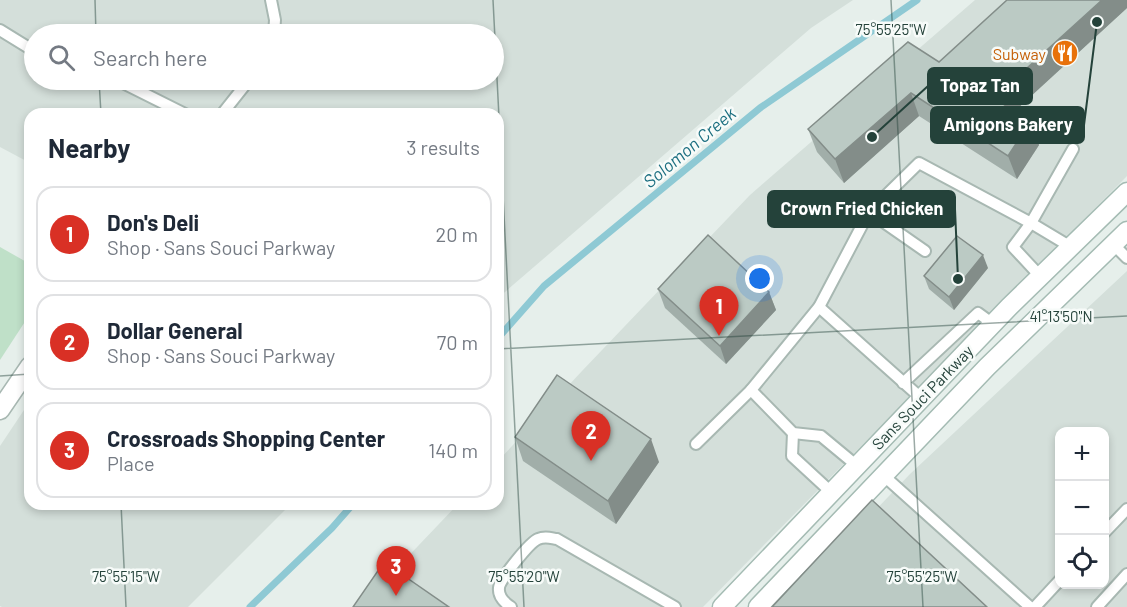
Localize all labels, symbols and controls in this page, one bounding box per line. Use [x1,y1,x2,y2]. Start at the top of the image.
text: 75°55'25"W [856,20,926,38]
search box [24,24,504,90]
restaurant icon: Subway [1050,38,1080,68]
icon: search [45,41,78,74]
text: Search here [93,44,207,70]
place label: Subway [993,44,1047,63]
callout: Topaz Tan [928,68,1032,104]
text: Topaz Tan [940,74,1020,96]
water label: Solomon Creek [638,102,740,192]
callout: Amigons Bakery [931,107,1084,143]
text: Amigons Bakery [943,113,1073,135]
text: Nearby [48,132,130,163]
text: 3 results [406,135,480,159]
callout: Crown Fried Chicken [768,191,955,227]
text: Crown Fried Chicken [781,197,943,219]
text: Don's Deli [107,209,199,235]
text: 1 [66,222,73,246]
text: 20 m [435,222,478,246]
text: Shop · Sans Souci Parkway [107,235,335,259]
your location [745,264,774,293]
pin: 1 [700,286,738,336]
text: 41°13'50"N [1029,307,1093,325]
text: Dollar General [107,317,243,343]
text: 2 [64,330,75,354]
text: 70 m [437,330,478,354]
street label: Sans Souci Parkway [867,340,977,453]
text: Shop · Sans Souci Parkway [107,343,335,367]
pin: 2 [572,412,610,461]
text: Crossroads Shopping Center [107,425,385,451]
map controls [1055,427,1109,589]
button: + [1055,427,1109,481]
text: 3 [64,438,75,462]
text: 140 m [428,438,478,462]
text: Place [107,451,155,475]
button: − [1055,481,1109,535]
button: locate [1055,535,1109,589]
pin: 3 [376,546,416,596]
text: 75°55'15"W [92,567,160,585]
text: 75°55'20"W [488,567,560,585]
text: 75°55'25"W [887,567,957,585]

